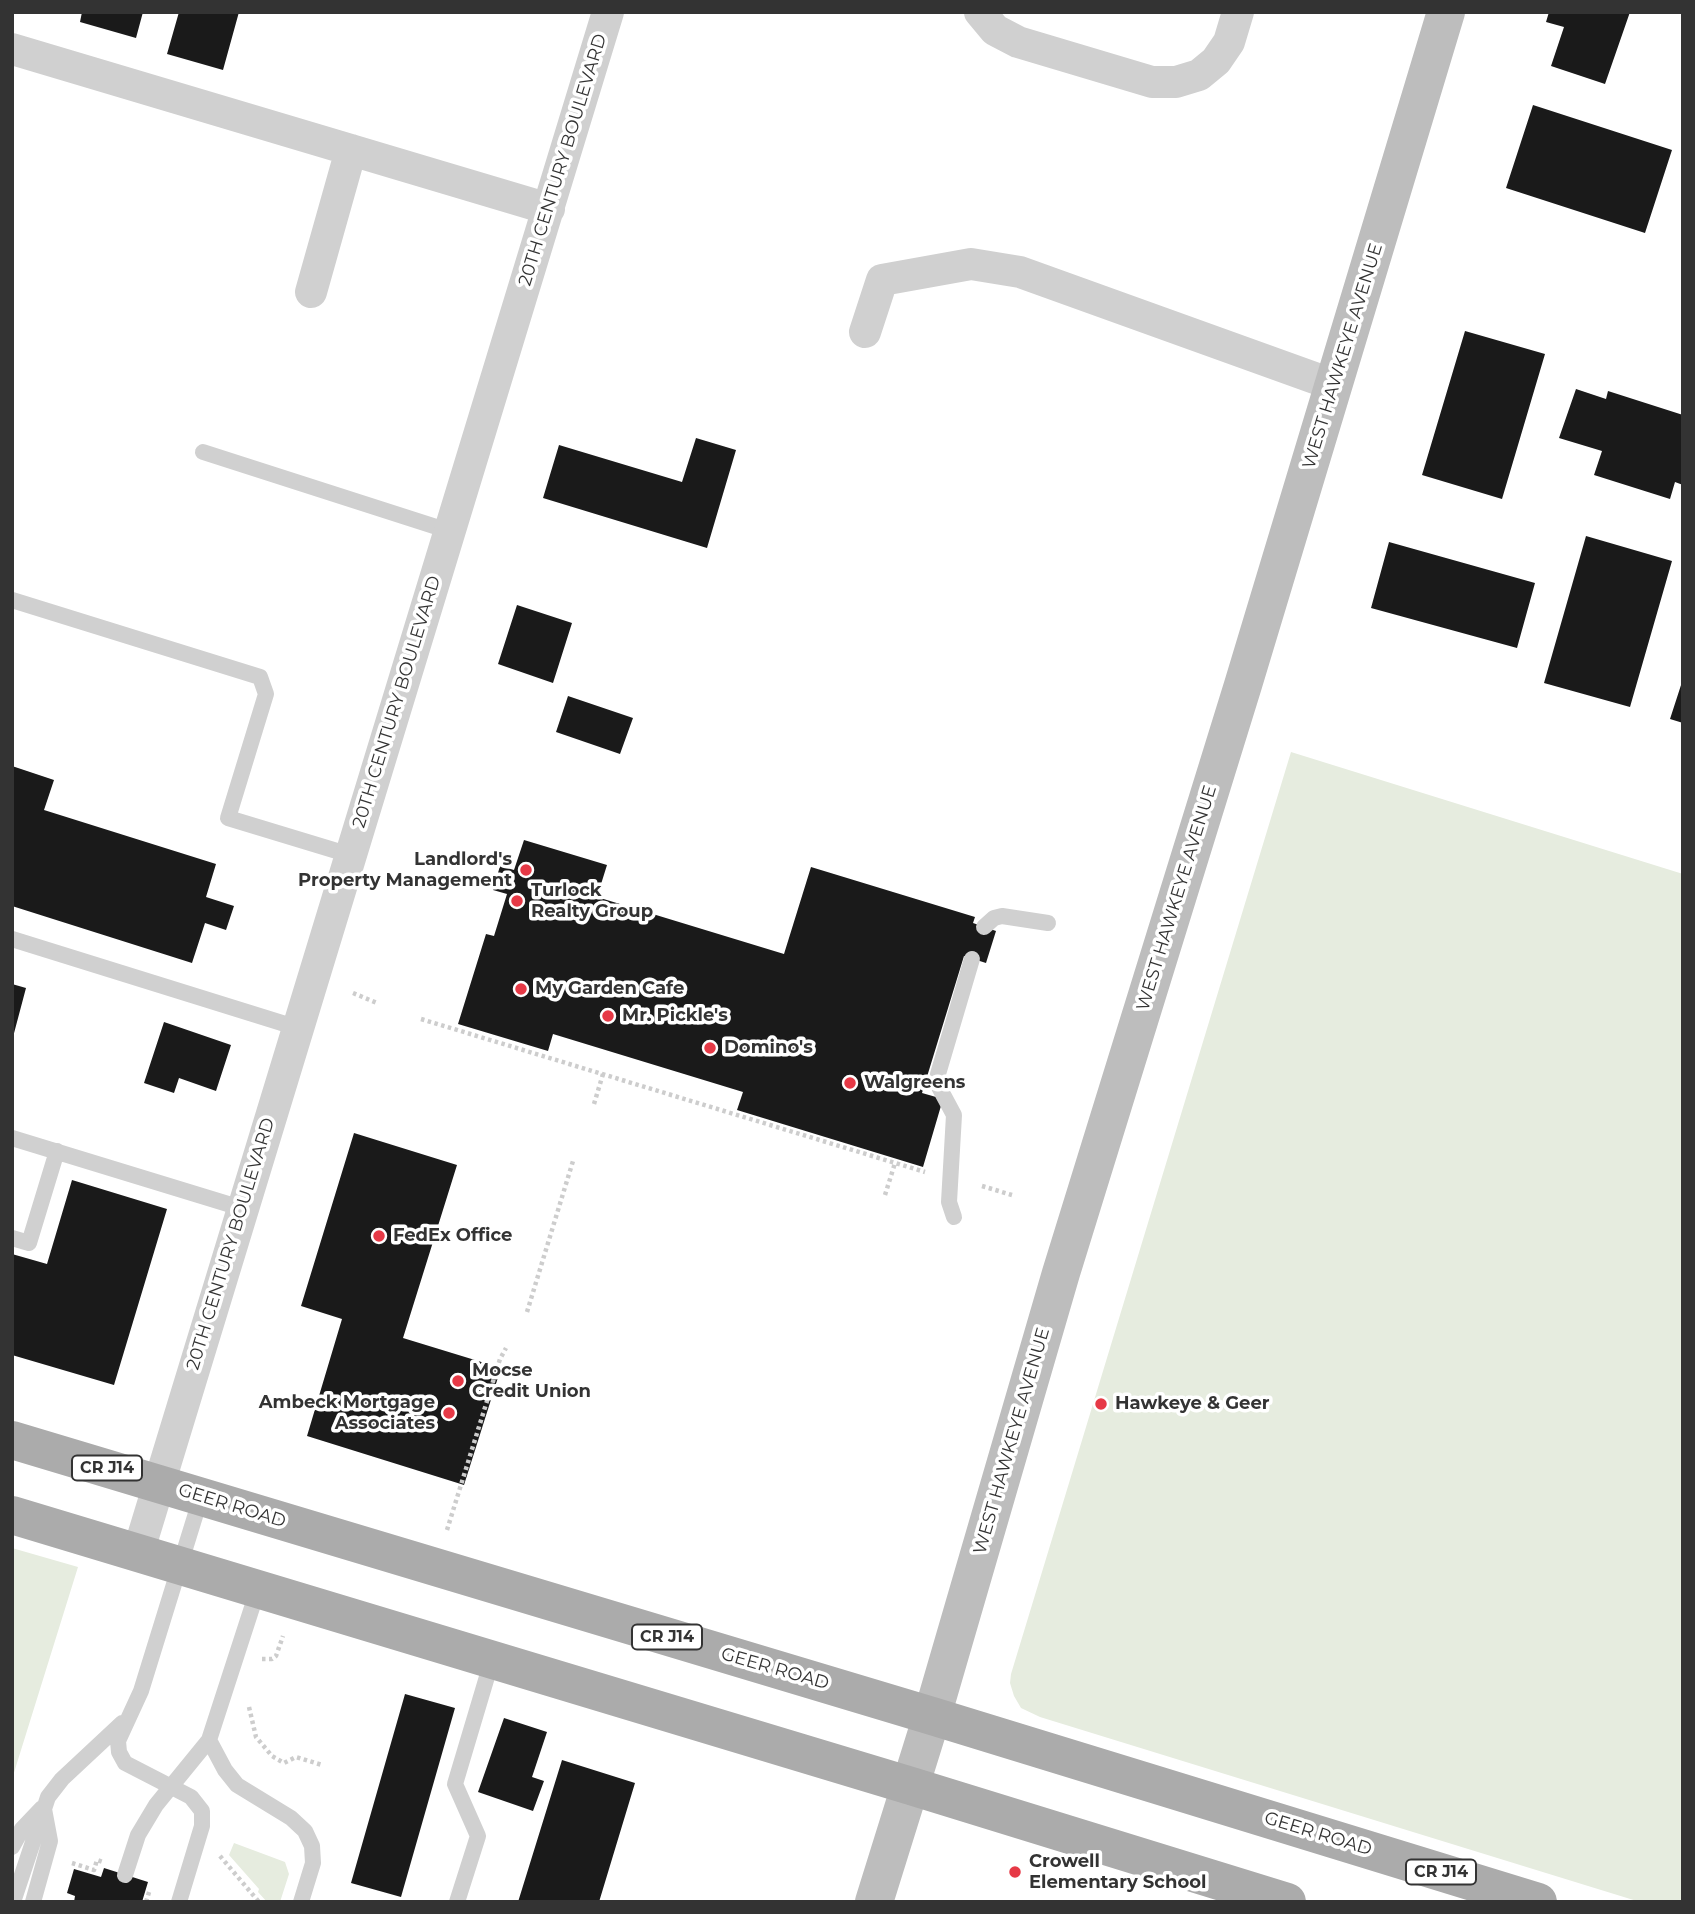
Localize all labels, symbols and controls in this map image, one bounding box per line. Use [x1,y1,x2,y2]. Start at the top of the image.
street label: 20TH CENTURY BOULEVARD [514,31,612,289]
street label: WEST HAWKEYE AVENUE [1298,241,1388,471]
street label: 20TH CENTURY BOULEVARD [348,573,446,831]
street label: WEST HAWKEYE AVENUE [1132,783,1222,1013]
place label: Landlord's Property Management [298,849,512,892]
marker: Landlord's Property Management [518,862,534,878]
place label: Turlock Realty Group [531,880,653,922]
marker: Turlock Realty Group [509,893,525,909]
place label: My Garden Cafe [535,978,684,1000]
marker: My Garden Cafe [513,981,529,997]
place label: Mr. Pickle's [622,1005,728,1027]
marker: Mr. Pickle's [600,1008,616,1024]
place label: Domino's [724,1037,813,1059]
marker: Domino's [702,1040,718,1056]
place label: Walgreens [864,1072,965,1094]
marker: Walgreens [842,1075,858,1091]
street label: 20TH CENTURY BOULEVARD [182,1115,280,1373]
place label: FedEx Office [393,1225,512,1247]
marker: FedEx Office [371,1228,387,1244]
street label: WEST HAWKEYE AVENUE [969,1325,1055,1557]
place label: Mocse Credit Union [472,1360,591,1402]
marker: Mocse Credit Union [450,1373,466,1389]
place label: Ambeck Mortgage Associates [259,1392,435,1434]
place label: Hawkeye & Geer [1115,1393,1270,1415]
marker: Hawkeye & Geer [1093,1396,1109,1412]
marker: Ambeck Mortgage Associates [441,1405,457,1421]
road number: CR J14 [72,1456,142,1480]
street label: GEER ROAD [176,1479,288,1533]
road number: CR J14 [632,1624,702,1650]
street label: GEER ROAD [718,1643,832,1695]
street label: GEER ROAD [1262,1807,1374,1861]
place label: Crowell Elementary School [1029,1851,1206,1894]
road number: CR J14 [1406,1860,1476,1884]
marker: Crowell Elementary School [1007,1864,1023,1880]

